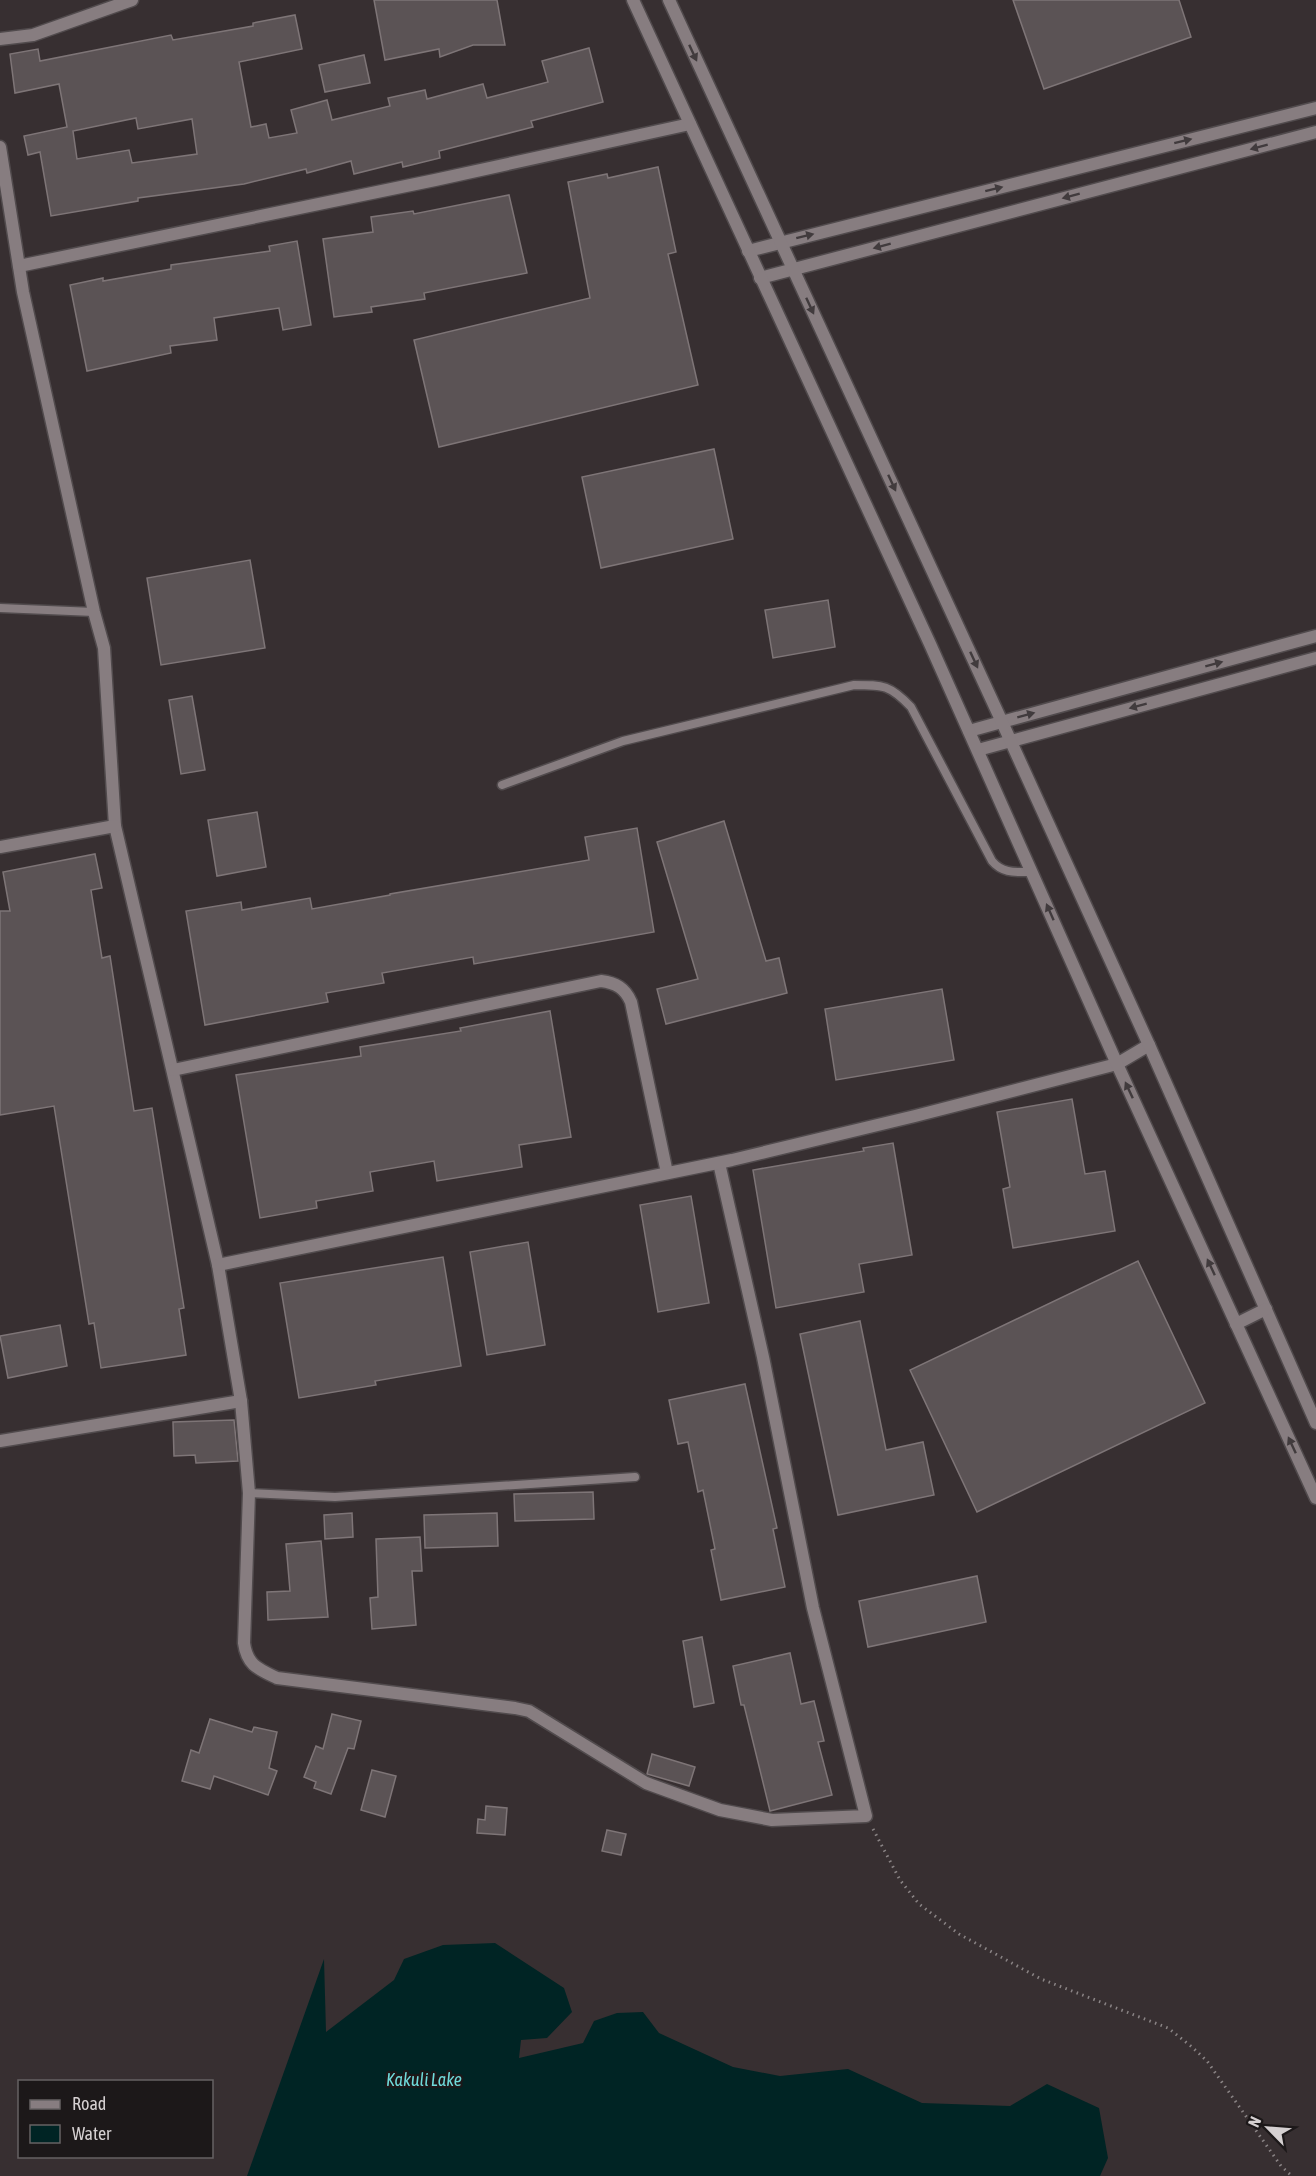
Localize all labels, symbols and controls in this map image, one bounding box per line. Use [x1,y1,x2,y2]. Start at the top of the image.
one-way arrow [689,44,698,61]
one-way arrow [1174,136,1193,146]
one-way arrow [1250,142,1269,152]
one-way arrow [985,183,1003,193]
one-way arrow [1062,192,1080,202]
one-way arrow [796,231,814,241]
one-way arrow [873,242,891,251]
one-way arrow [805,298,814,315]
one-way arrow [887,475,896,492]
one-way arrow [969,652,978,669]
one-way arrow [1205,658,1223,668]
one-way arrow [1129,702,1147,712]
one-way arrow [1017,710,1035,719]
one-way arrow [1045,902,1055,920]
one-way arrow [1125,1081,1134,1098]
one-way arrow [1206,1259,1215,1276]
one-way arrow [1287,1436,1296,1453]
water label: Kakuli Lake [386,2069,462,2090]
legend [18,2080,213,2158]
text: Road [72,2093,106,2114]
north arrow [1238,2098,1298,2158]
text: N [1244,2114,1265,2130]
text: Water [72,2123,112,2144]

